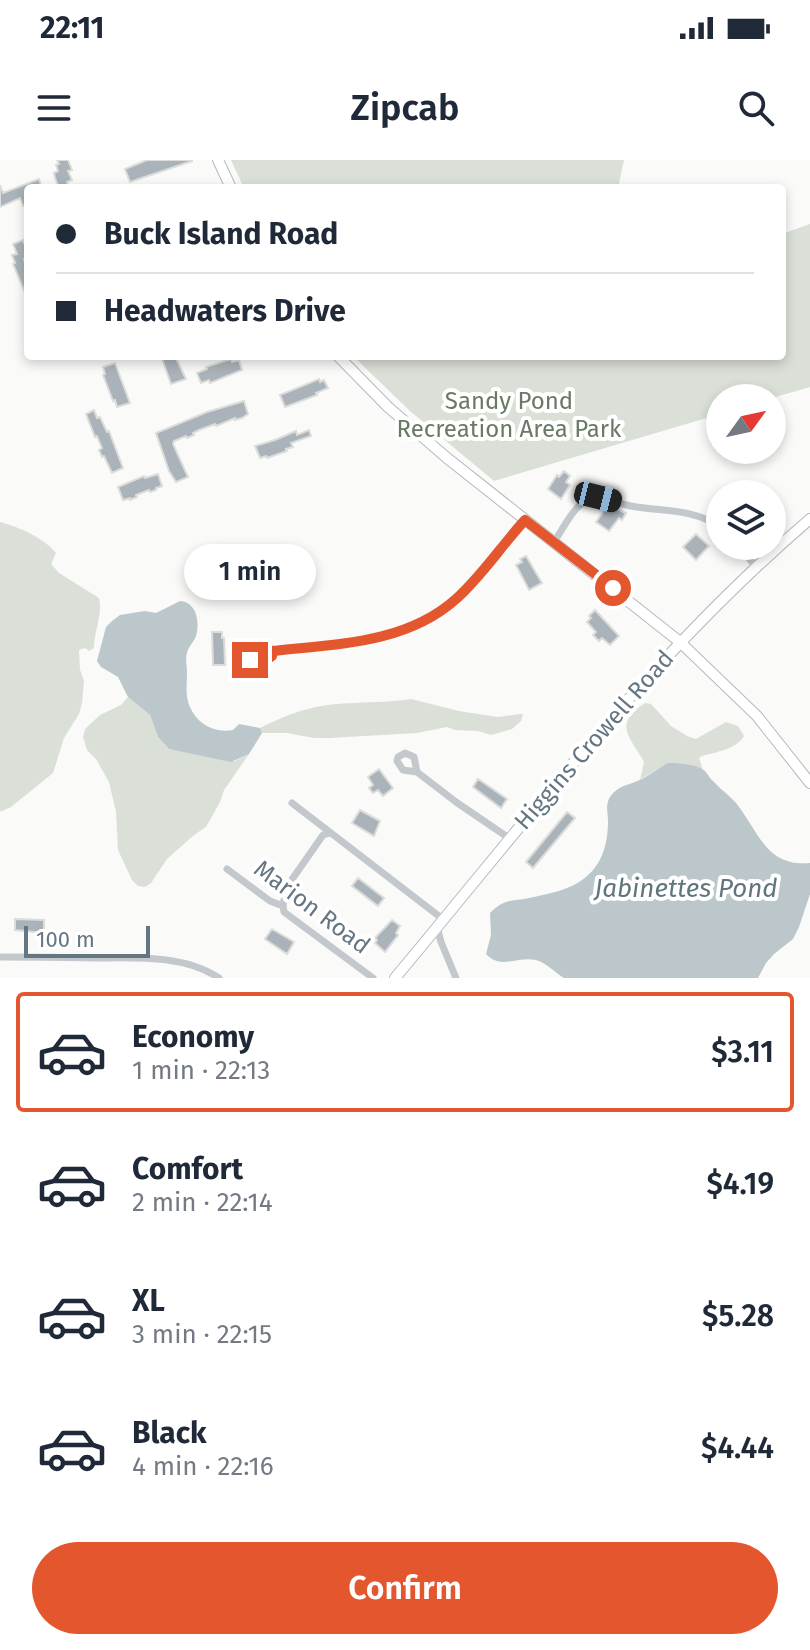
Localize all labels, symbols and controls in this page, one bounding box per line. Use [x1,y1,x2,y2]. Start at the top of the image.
text: 22:11 [40,10,105,46]
icon: menu [32,86,76,130]
text: Zipcab [350,86,460,130]
icon: search [734,86,778,130]
text: Buck Island Road [104,216,338,252]
text: Headwaters Drive [104,293,346,329]
north arrow [706,384,786,464]
map controls [706,384,786,560]
park label: Sandy Pond Recreation Area Park [397,387,622,443]
car [572,480,624,514]
button: layers [706,480,786,560]
callout: 1 min [184,544,316,600]
text: 1 min [219,556,281,587]
route start [595,570,631,606]
route end [232,642,268,678]
street label: Higgins Crowell Road [509,645,679,835]
street label: Marion Road [249,854,375,960]
water label: Jabinettes Pond [592,873,778,904]
scale bar [24,922,150,958]
text: 100 m [36,926,95,953]
icon: car [36,1016,108,1088]
text: Economy [132,1019,254,1055]
text: $3.11 [711,1034,774,1070]
text: 1 min · 22:13 [132,1055,270,1086]
icon: car [36,1148,108,1220]
text: Comfort [132,1151,243,1187]
text: $4.19 [707,1166,774,1202]
text: 2 min · 22:14 [132,1187,273,1218]
icon: car [36,1280,108,1352]
text: XL [132,1283,165,1319]
text: $5.28 [702,1298,774,1334]
text: 3 min · 22:15 [132,1319,272,1350]
icon: car [36,1412,108,1484]
text: Black [132,1415,207,1451]
text: $4.44 [701,1430,774,1466]
text: 4 min · 22:16 [132,1451,274,1482]
button: Confirm [32,1542,778,1634]

